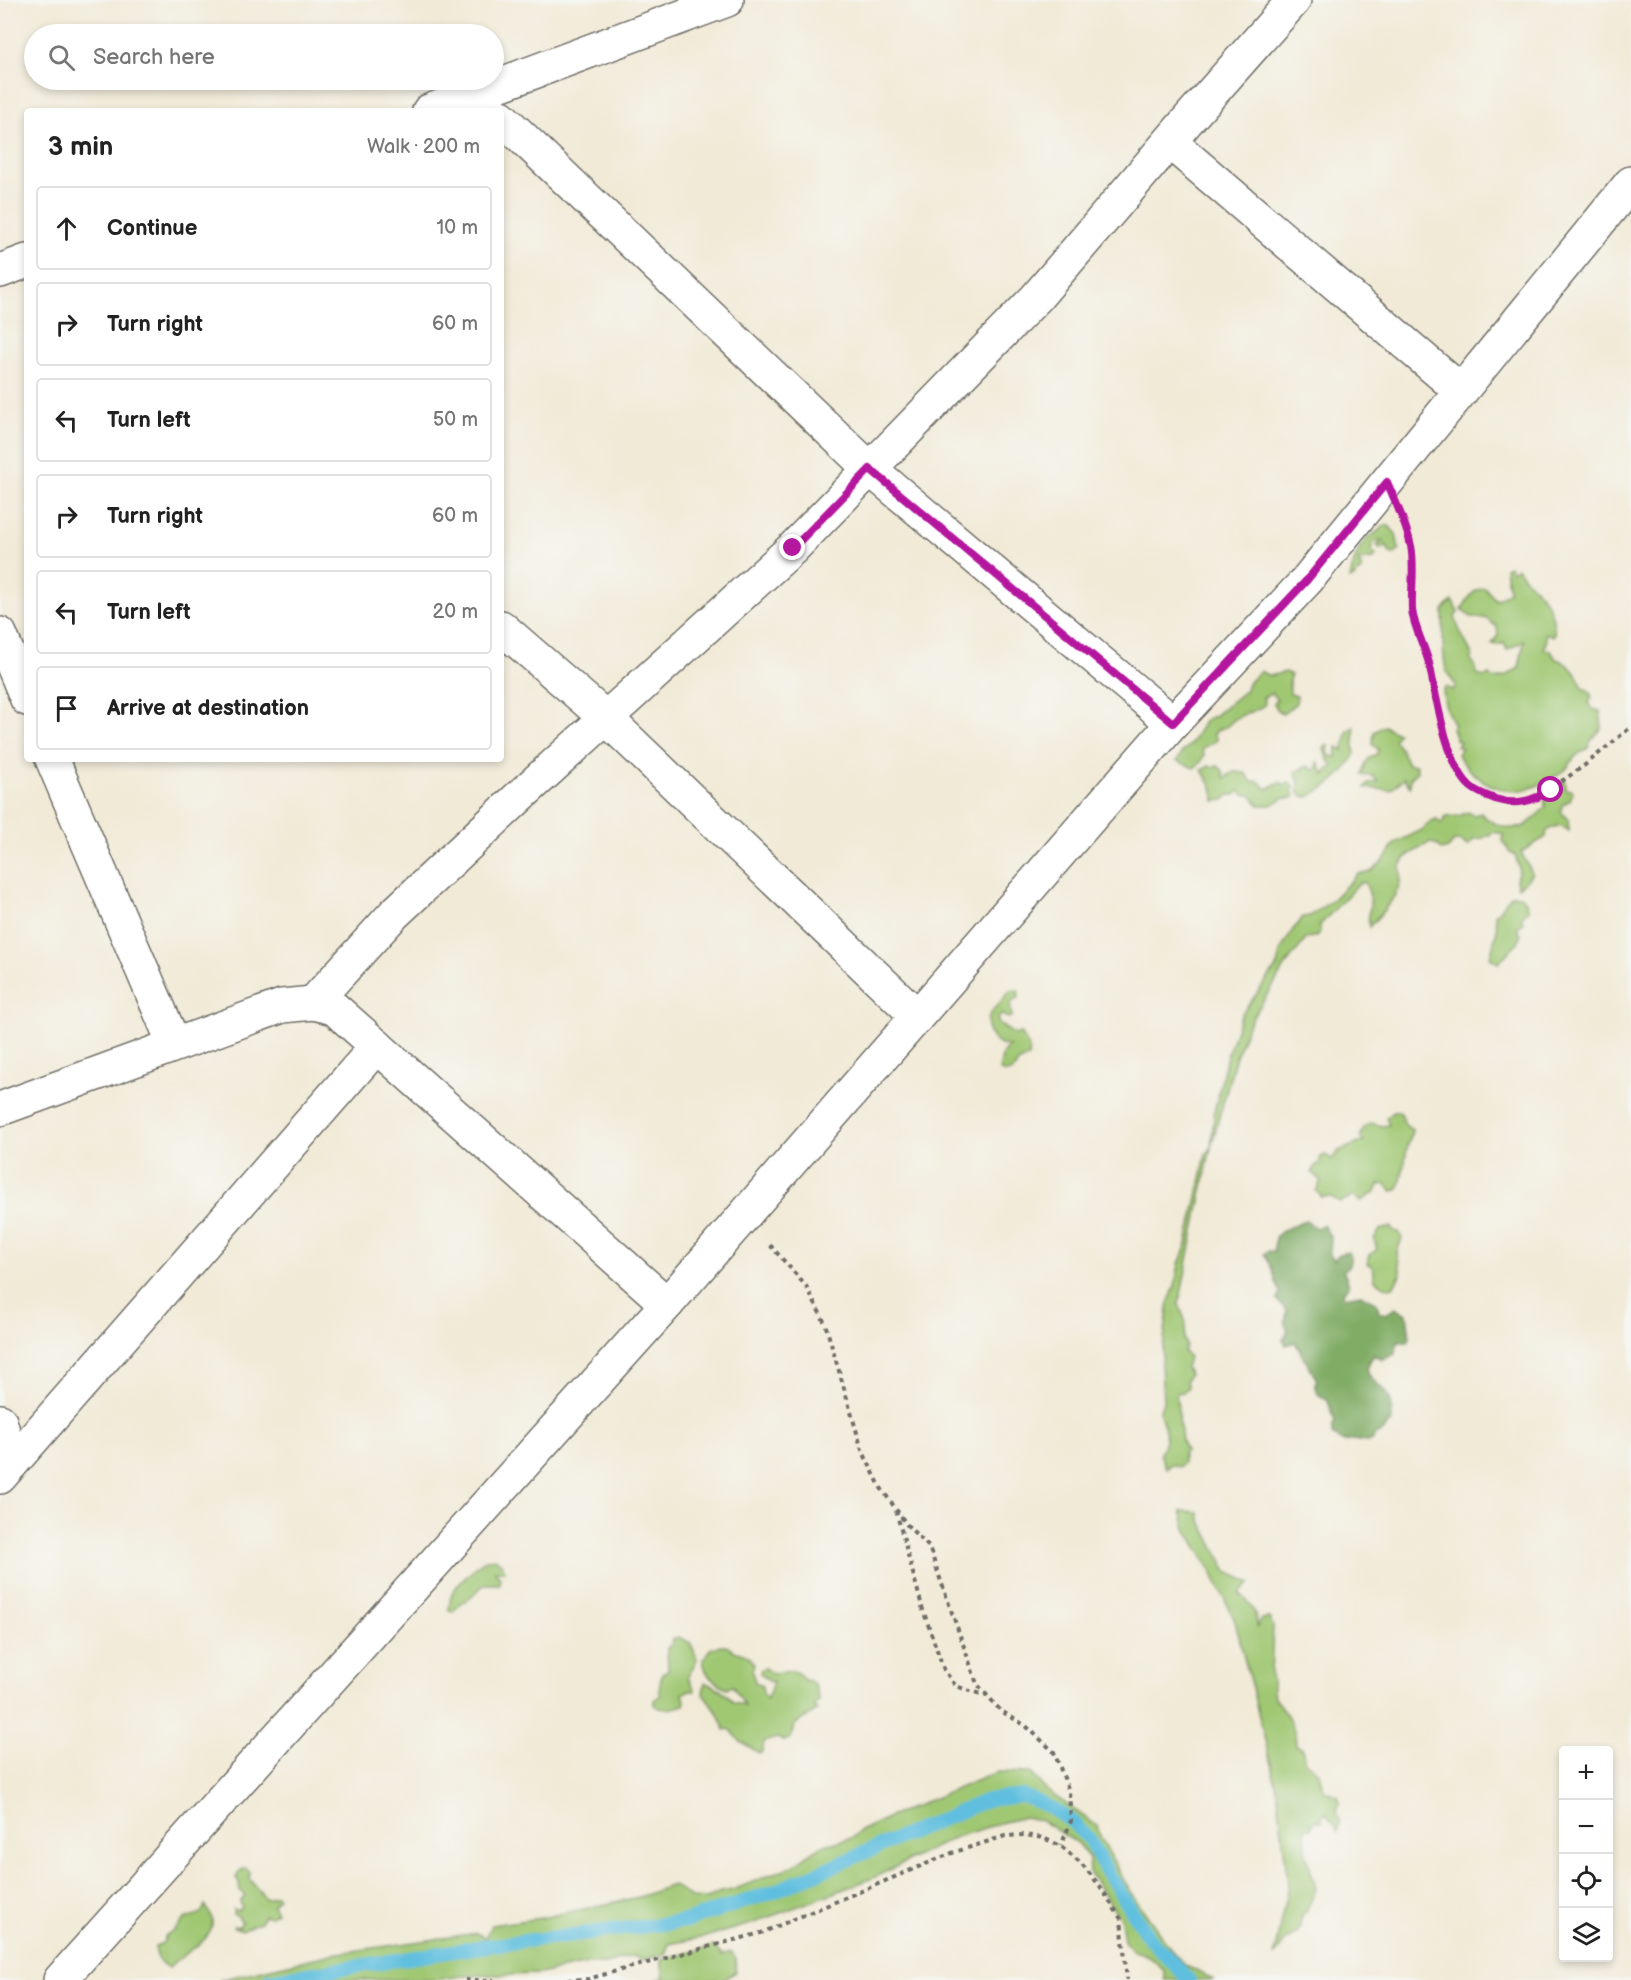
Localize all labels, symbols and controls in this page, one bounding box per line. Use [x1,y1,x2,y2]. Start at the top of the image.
search box [24,24,504,90]
icon: search [45,41,78,74]
text: Search here [93,44,215,71]
text: 3 min [48,132,113,163]
text: Walk · 200 m [367,135,480,159]
icon: ahead [50,212,83,245]
text: Continue [107,215,197,242]
text: 10 m [437,216,478,240]
icon: right [50,308,83,341]
text: Turn right [107,311,203,338]
text: 60 m [432,312,478,336]
icon: left [50,404,83,437]
text: Turn left [107,407,191,434]
text: 50 m [433,408,478,432]
icon: right [50,500,83,533]
text: Turn right [107,503,203,530]
text: 60 m [432,504,478,528]
route end [779,534,805,560]
icon: left [50,596,83,629]
text: Turn left [107,599,191,626]
text: 20 m [433,600,478,624]
icon: arrive [50,692,83,725]
text: Arrive at destination [107,695,309,722]
route start [1537,776,1563,802]
map controls [1559,1746,1613,1962]
button: + [1559,1746,1613,1800]
button: − [1559,1800,1613,1854]
button: locate [1559,1854,1613,1908]
button: layers [1559,1908,1613,1962]

